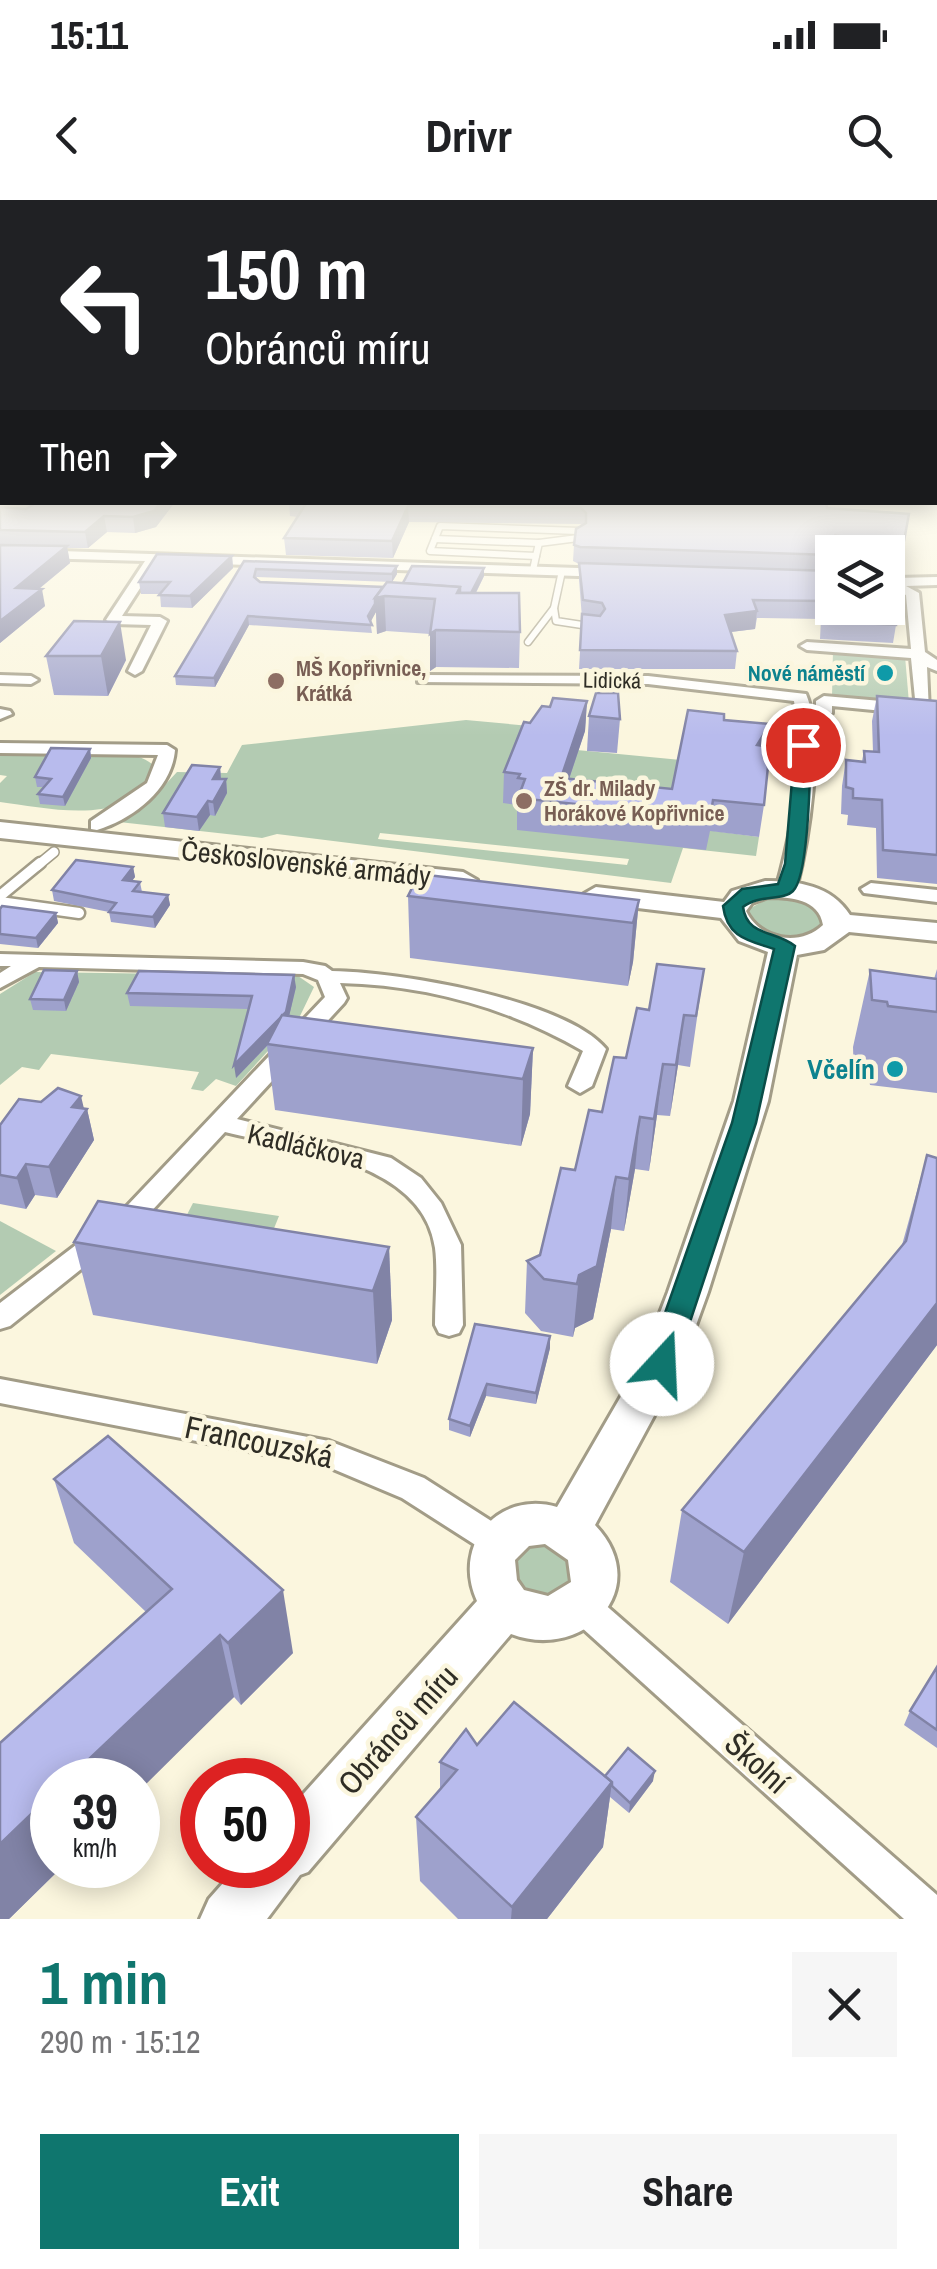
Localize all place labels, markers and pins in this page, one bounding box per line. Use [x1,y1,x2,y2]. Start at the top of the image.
place label: MŠ Kopřivnice, Krátká [296,653,426,708]
place label: Nové náměstí [748,658,866,688]
marker: Nové náměstí [874,662,896,684]
marker: MŠ Kopřivnice, Krátká [265,670,287,692]
pin [761,703,846,788]
place label: ZŠ dr. Milady Horákové Kopřivnice [544,773,724,828]
marker: ZŠ dr. Milady Horákové Kopřivnice [513,790,535,812]
place label: Včelín [807,1050,875,1088]
marker: Včelín [884,1058,906,1080]

